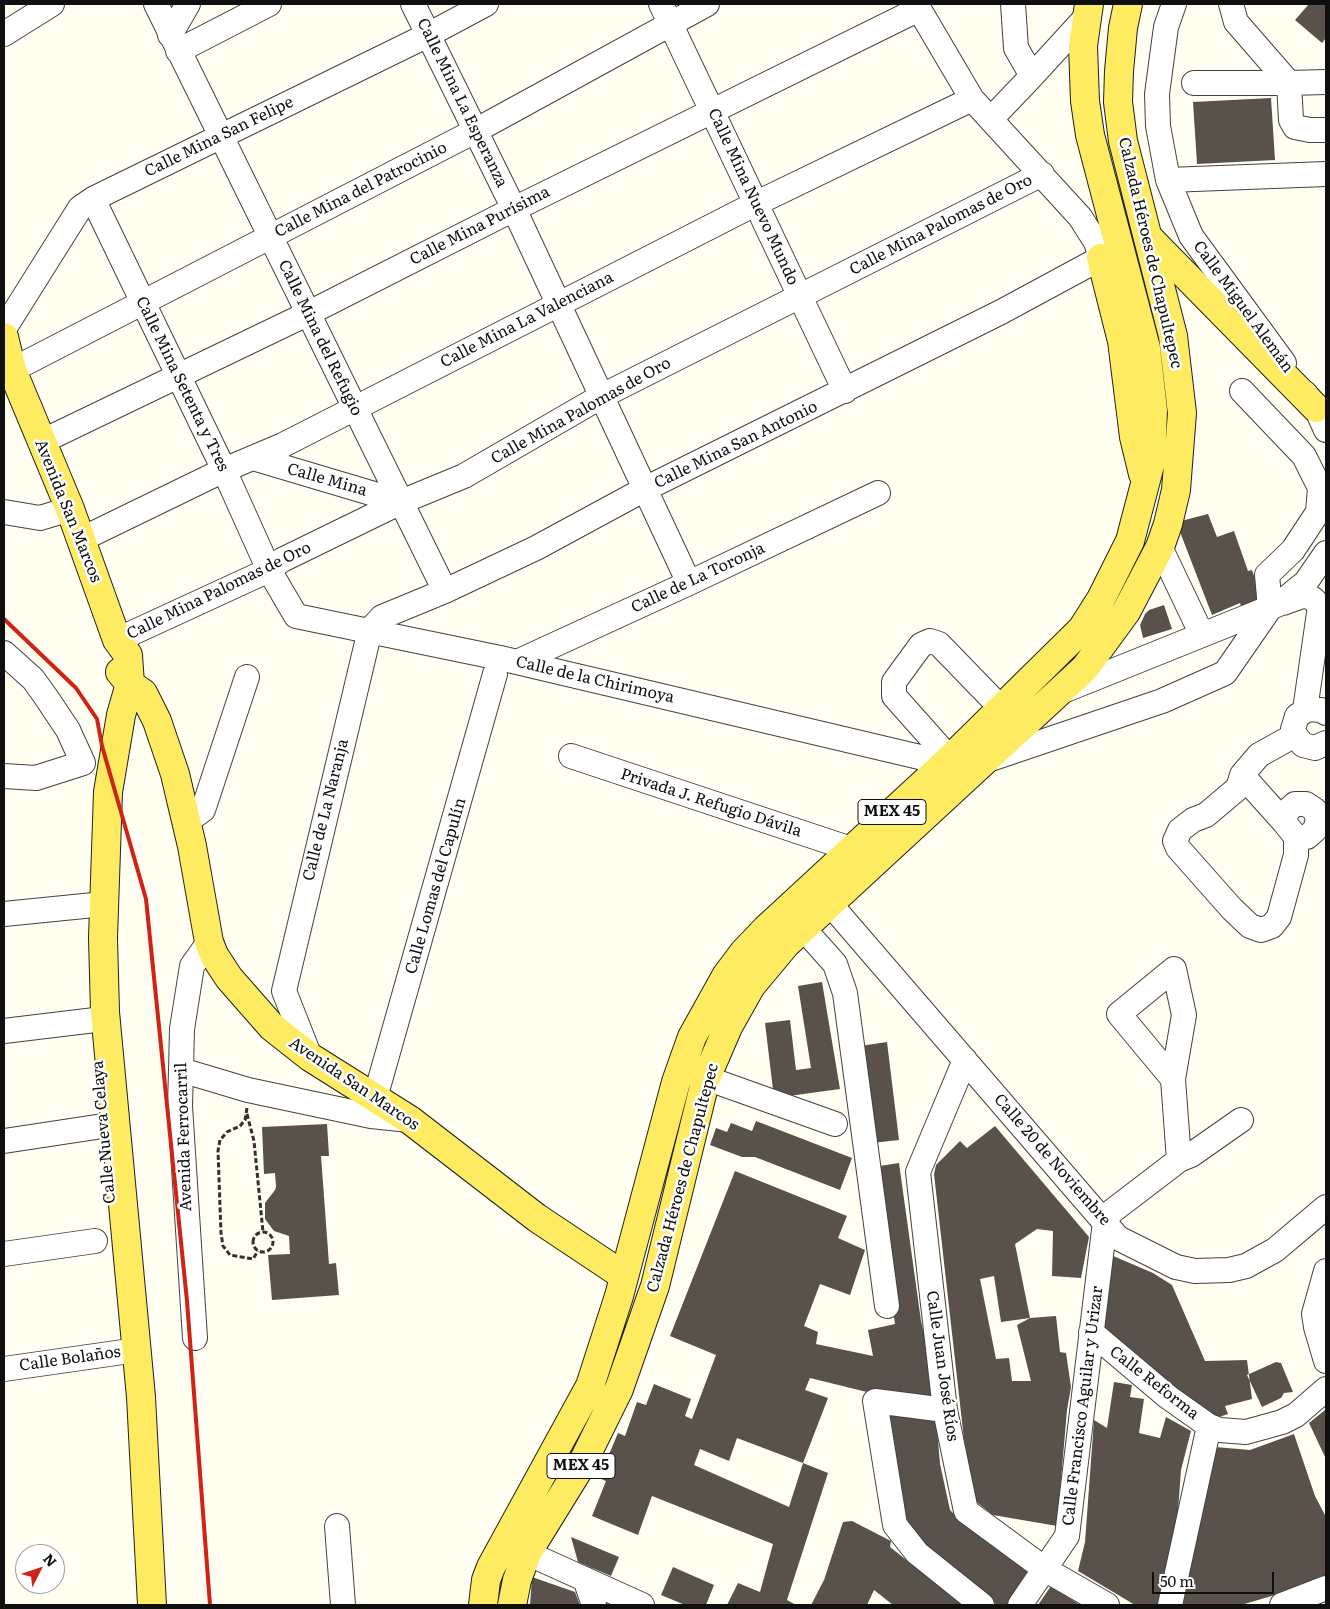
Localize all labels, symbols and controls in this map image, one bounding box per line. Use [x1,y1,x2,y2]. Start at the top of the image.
street label: Calle Mina La Esperanza [413,15,511,191]
street label: Calle Mina San Felipe [141,93,297,181]
street label: Calle Mina Nuevo Mundo [704,106,802,288]
street label: Calzada Héroes de Chapultepec [1114,136,1186,370]
street label: Calle Mina del Patrocinio [272,138,450,242]
street label: Calle Mina Palomas de Oro [846,170,1036,280]
street label: Calle Mina Purísima [407,182,553,270]
street label: Calle Miguel Alemán [1189,237,1297,377]
street label: Calle Mina del Refugio [274,257,366,419]
street label: Calle Mina La Valenciana [437,268,617,372]
street label: Calle Mina Setenta y Tres [131,293,233,475]
street label: Calle Mina Palomas de Oro [488,354,674,468]
street label: Calle Mina San Antonio [651,397,821,493]
street label: Avenida San Marcos [31,437,105,585]
street label: Calle Mina [285,459,369,501]
street label: Calle Mina Palomas de Oro [124,538,314,644]
street label: Calle de La Toronja [628,539,768,617]
street label: Calle de la Chirimoya [514,652,676,708]
street label: Calle de La Naranja [299,737,353,883]
street label: Privada J. Refugio Dávila [618,765,804,841]
street label: Calle Lomas del Capulín [402,796,470,976]
road number: MEX 45 [858,800,926,824]
street label: Avenida San Marcos [285,1033,423,1135]
street label: Calle Nueva Celaya [88,1060,120,1204]
street label: Calzada Héroes de Chapultepec [643,1061,723,1295]
street label: Avenida Ferrocarril [172,1062,196,1212]
street label: Calle 20 de Noviembre [990,1090,1114,1230]
street label: Calle Francisco Aguilar y Urizar [1059,1285,1107,1527]
street label: Calle Juan José Ríos [922,1289,962,1443]
street label: Calle Bolaños [18,1342,122,1376]
street label: Calle Reforma [1105,1342,1203,1424]
road number: MEX 45 [547,1454,615,1478]
north arrow [15,1544,65,1594]
text: N [39,1549,62,1571]
scale bar [1155,1562,1278,1594]
text: 50 m [1160,1569,1194,1592]

